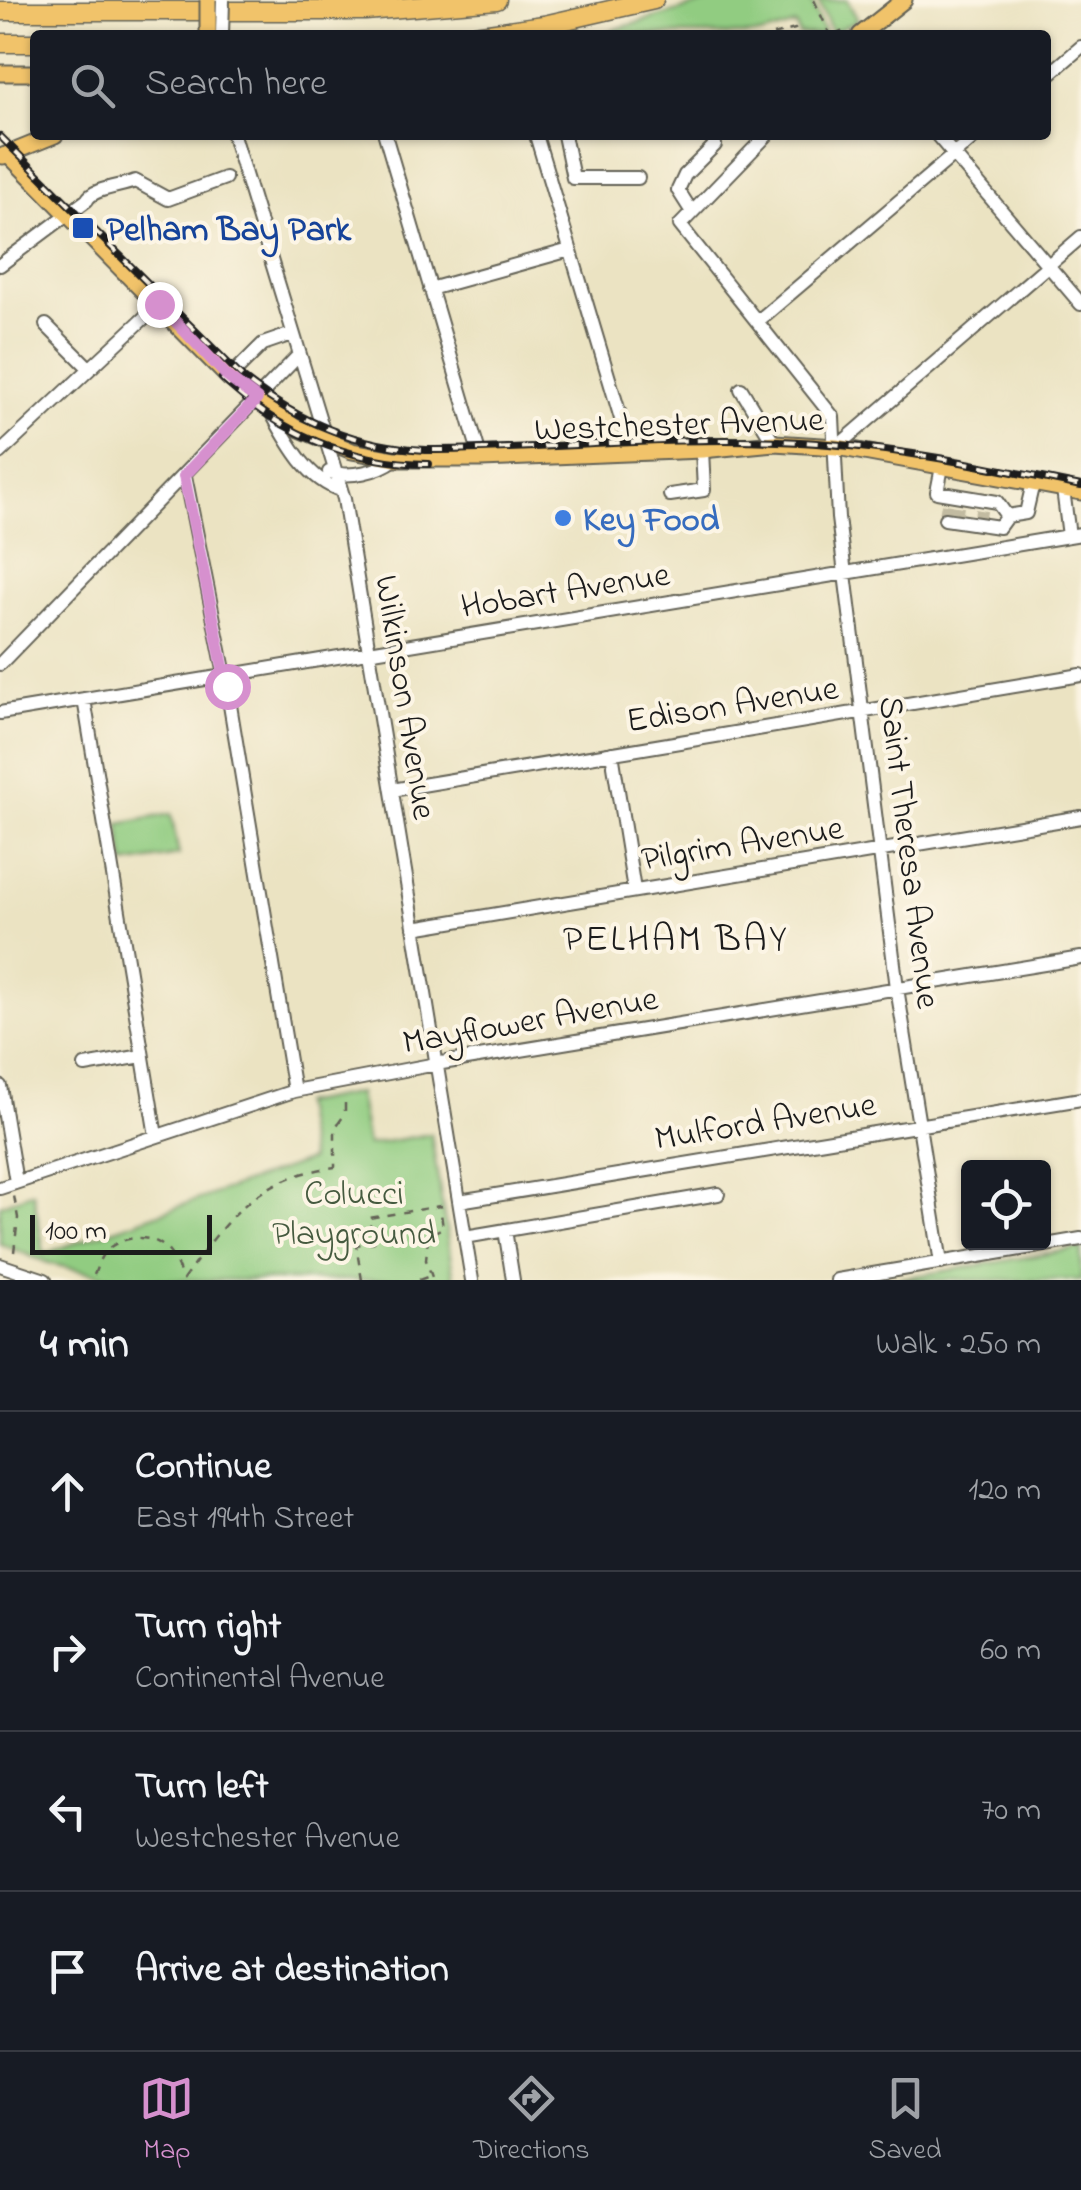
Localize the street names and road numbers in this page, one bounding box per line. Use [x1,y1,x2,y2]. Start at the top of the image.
street label: Westchester Avenue [533,396,825,457]
street label: Hobart Avenue [457,551,674,634]
street label: Wilkinson Avenue [359,572,448,824]
street label: Edison Avenue [623,664,842,748]
street label: Saint Theresa Avenue [863,693,952,1012]
street label: Pilgrim Avenue [638,804,847,887]
street label: Mayflower Avenue [399,975,663,1070]
street label: Mulford Avenue [651,1081,880,1166]

